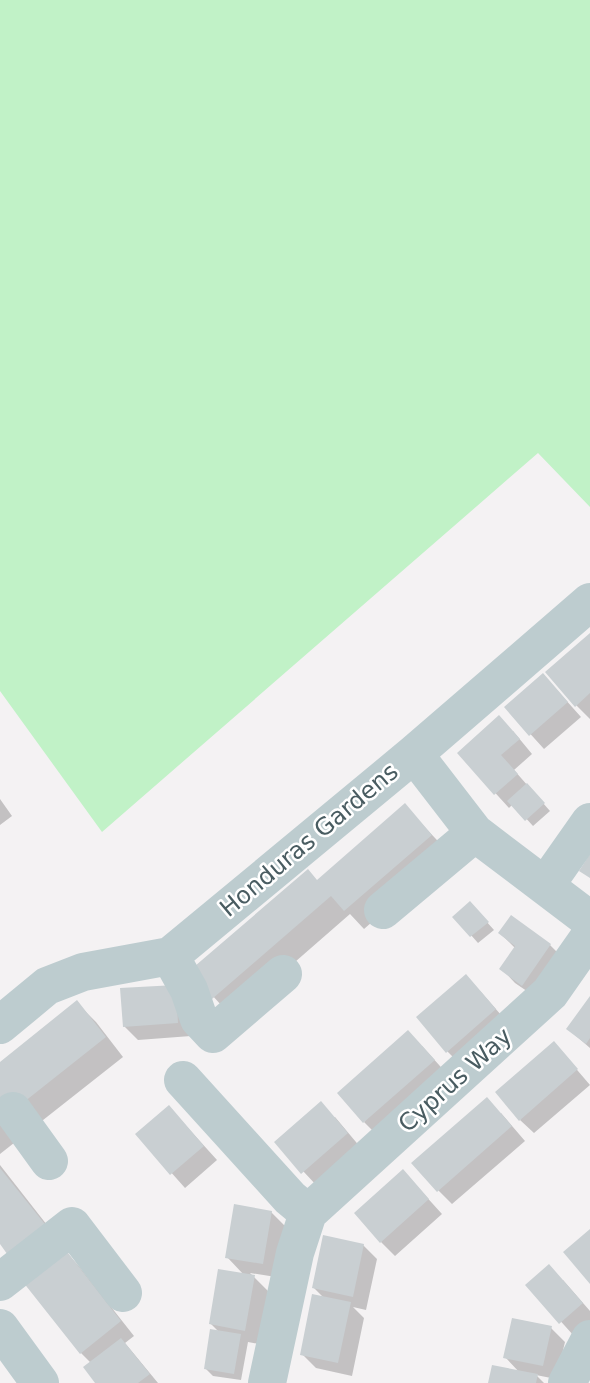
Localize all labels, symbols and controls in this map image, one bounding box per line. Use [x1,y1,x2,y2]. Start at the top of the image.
street label: Honduras Gardens [214,757,404,923]
street label: Cyprus Way [393,1022,517,1138]

